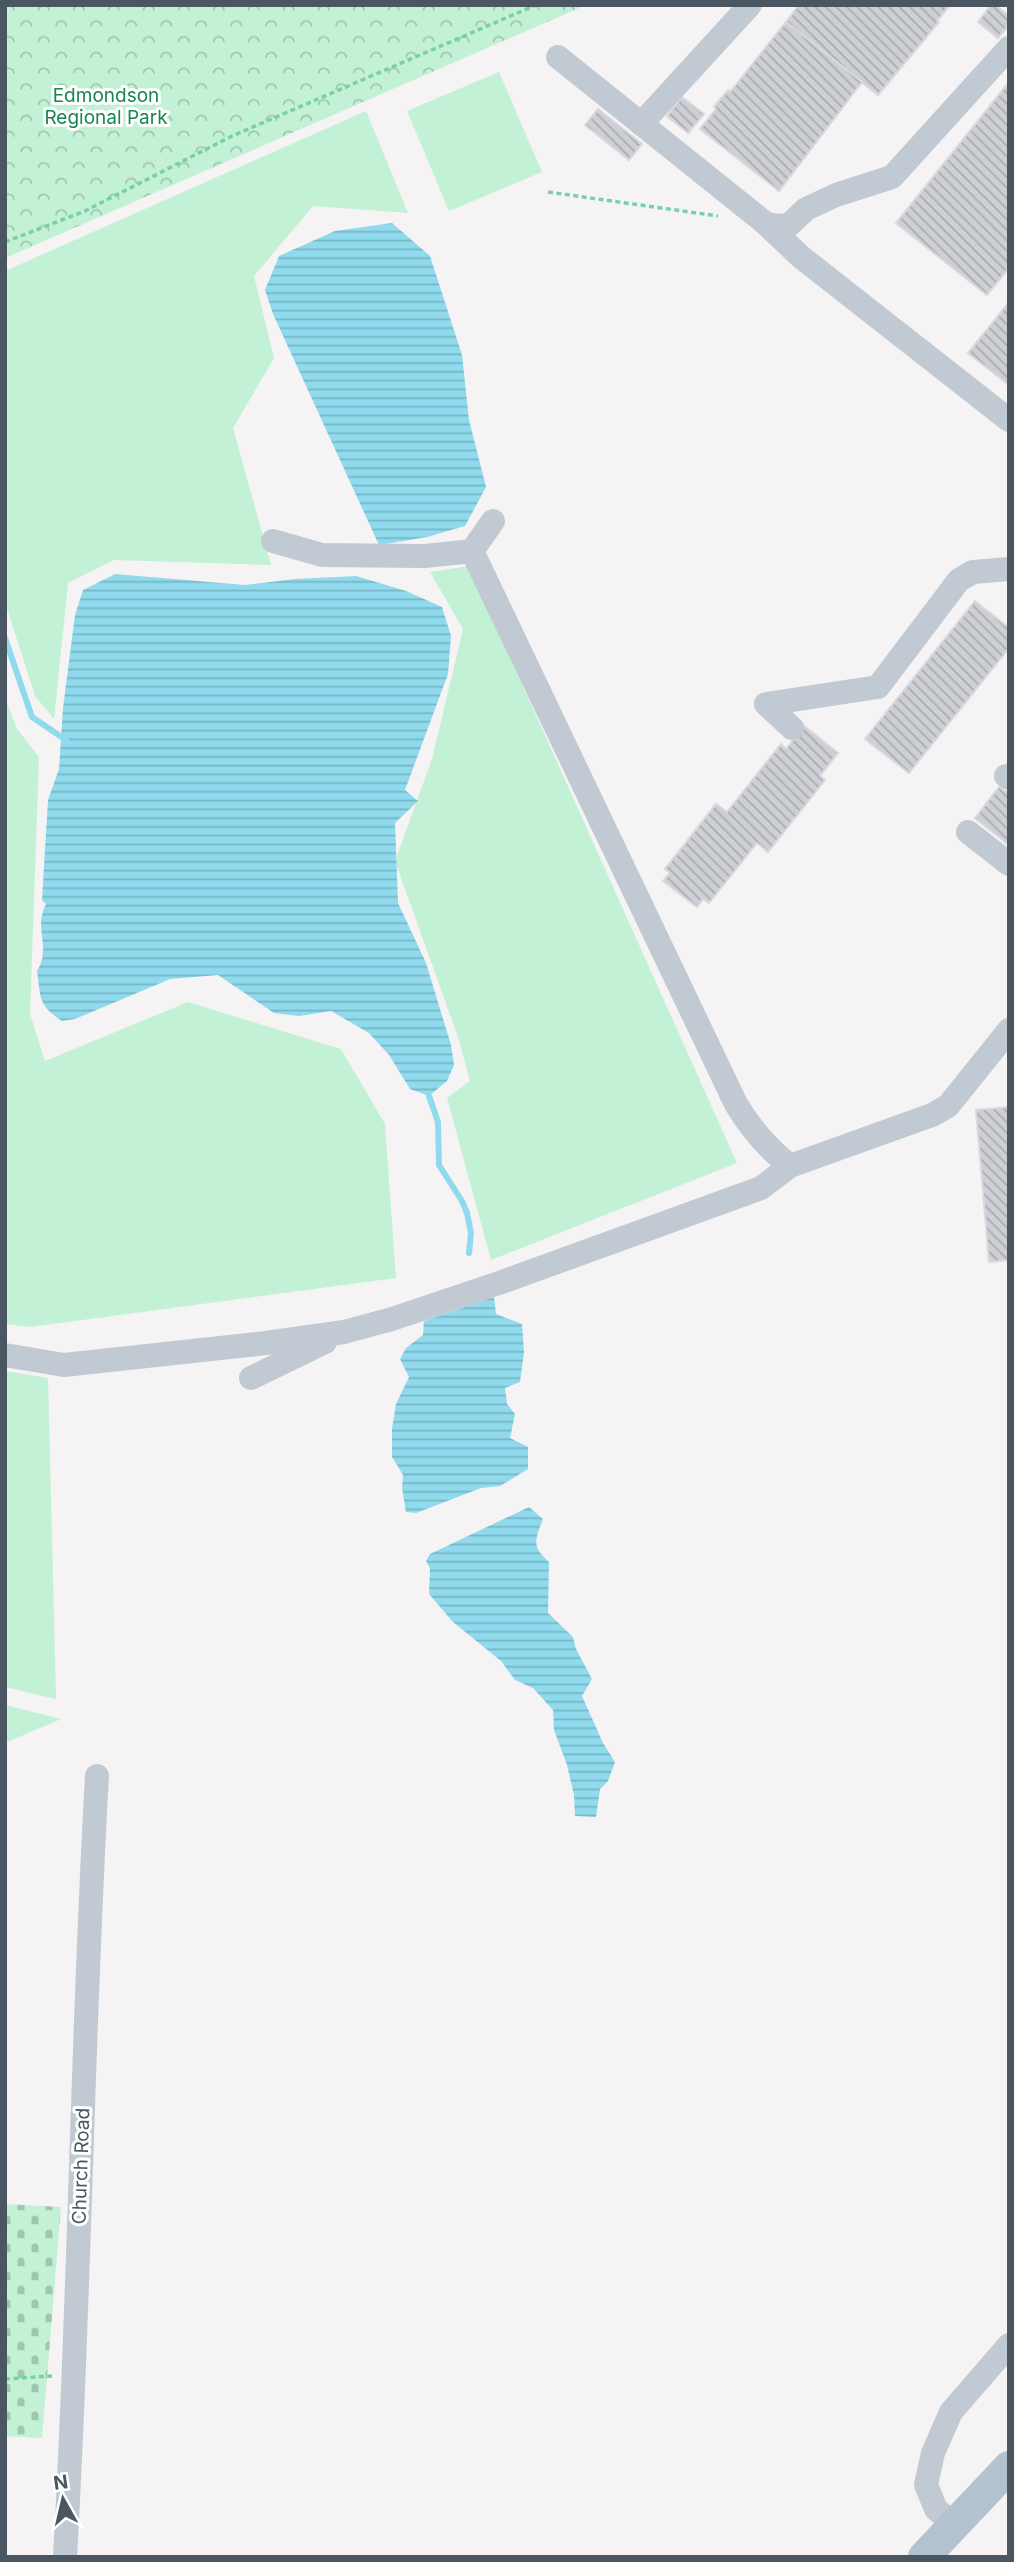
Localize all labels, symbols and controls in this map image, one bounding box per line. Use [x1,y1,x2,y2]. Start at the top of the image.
park label: Edmondson Regional Park [44,84,168,129]
street label: Church Road [67,2107,95,2225]
north arrow [28,2464,98,2534]
text: N [52,2470,69,2495]

